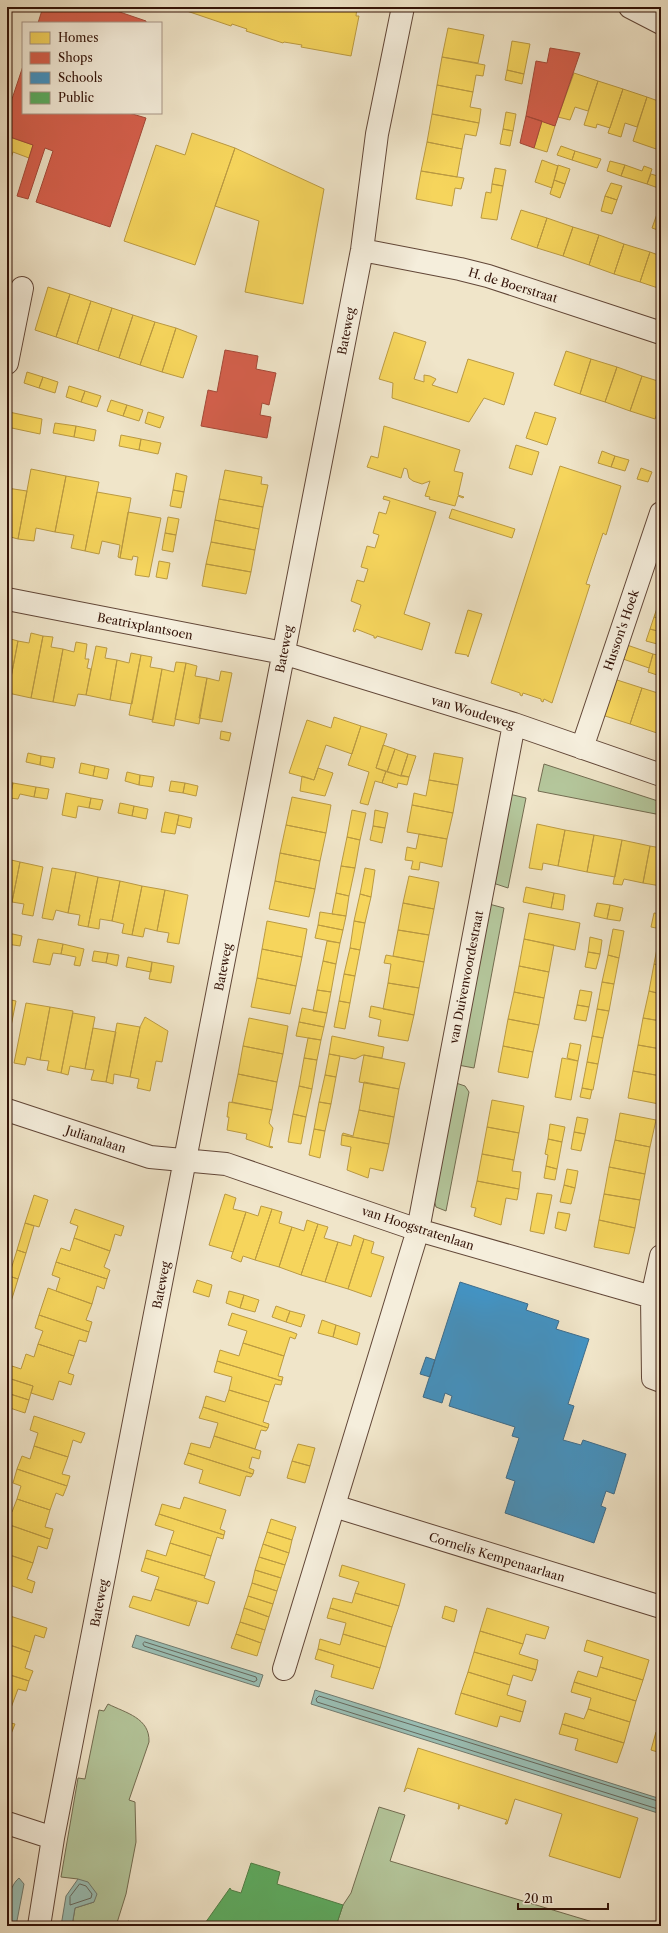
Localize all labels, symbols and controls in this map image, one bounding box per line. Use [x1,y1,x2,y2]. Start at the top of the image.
legend [22,22,162,114]
text: Homes [58,30,98,45]
text: Shops [58,50,93,65]
text: Schools [58,70,103,85]
text: Public [58,90,94,105]
street label: H. de Boerstraat [467,264,560,306]
street label: Bateweg [334,305,358,356]
street label: Husson's Hoek [600,587,642,672]
street label: Beatrixplantsoen [96,609,195,643]
street label: Bateweg [272,623,296,674]
street label: van Woudeweg [429,692,517,732]
street label: van Duivenvoordestraat [446,909,486,1046]
street label: Bateweg [211,941,235,992]
street label: Julianalaan [62,1122,129,1156]
street label: van Hoogstratenlaan [359,1202,476,1253]
street label: Bateweg [149,1259,173,1310]
street label: Cornelis Kempenaarlaan [427,1529,567,1585]
street label: Bateweg [87,1577,111,1628]
scale bar [518,1885,608,1911]
text: 20 m [524,1891,553,1906]

